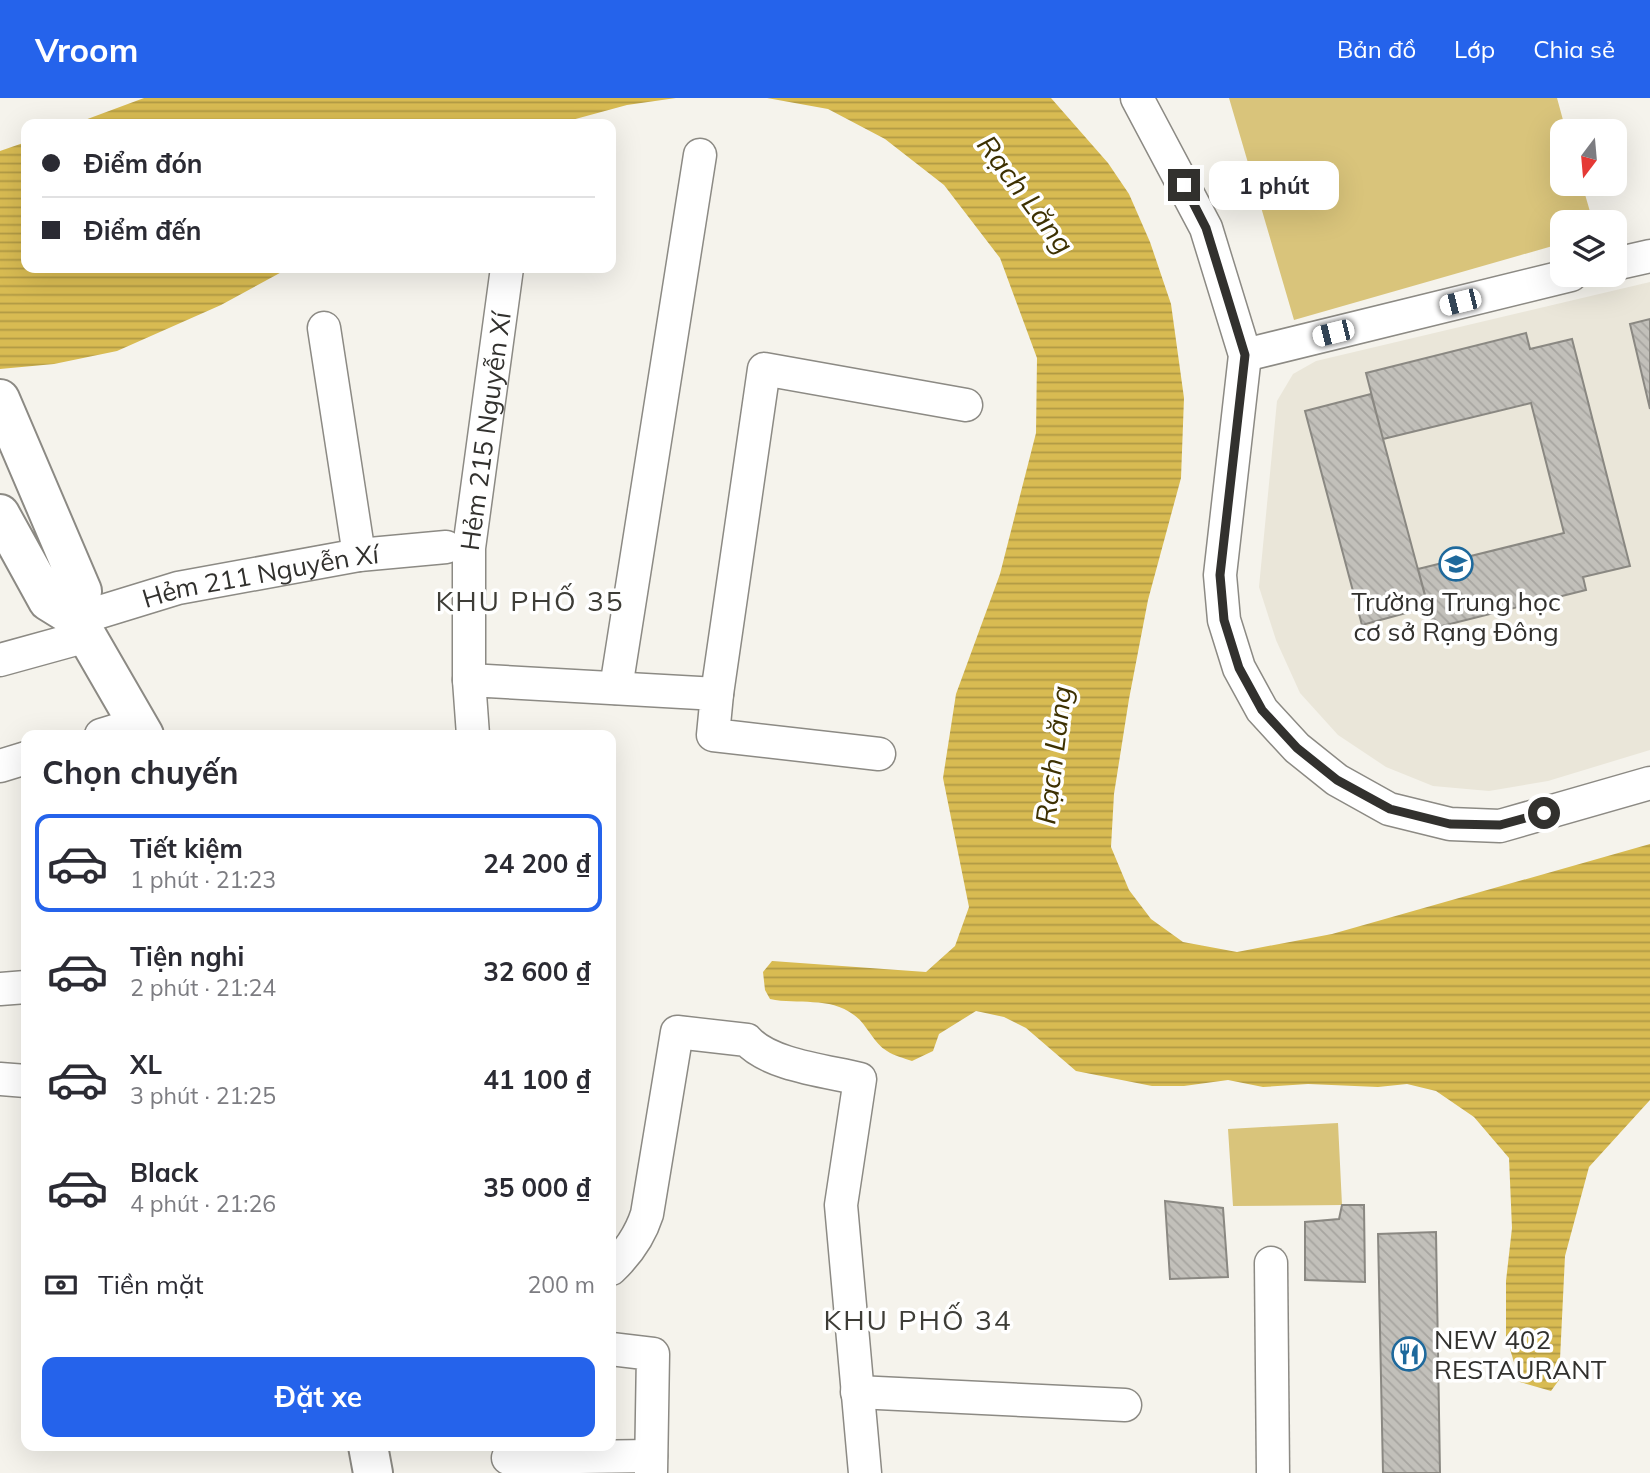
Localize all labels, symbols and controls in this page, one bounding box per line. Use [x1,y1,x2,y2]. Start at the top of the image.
text: Vroom [35,29,138,70]
text: Bản đồ [1337,34,1416,64]
text: Lớp [1454,34,1495,64]
text: Chia sẻ [1533,34,1615,64]
north arrow [1550,119,1628,196]
map controls [1550,119,1627,287]
water label: Rạch Lăng [970,128,1082,260]
text: Điểm đón [84,147,203,180]
callout: 1 phút [1208,160,1338,210]
route end [1168,169,1200,201]
text: 1 phút [1239,171,1309,200]
button: layers [1550,210,1627,287]
text: Điểm đến [84,214,201,247]
car [1438,287,1483,317]
street label: Hẻm 215 Nguyễn Xí [452,308,518,552]
car [1311,318,1356,348]
street label: Hẻm 211 Nguyễn Xí [138,537,382,615]
school or university icon: Trường Trung học cơ sở Rạng Đông [1437,545,1475,583]
district label: KHU PHỐ 35 [435,583,625,618]
place label: Trường Trung học cơ sở Rạng Đông [1351,585,1561,648]
water label: Rạch Lăng [1027,684,1079,826]
text: Chọn chuyến [42,752,239,792]
route start [1528,797,1560,829]
icon: car [46,832,109,895]
text: Tiết kiệm [130,832,243,865]
text: 24 200 ₫ [483,847,591,880]
text: 1 phút · 21:23 [130,865,276,894]
icon: car [46,940,109,1003]
text: Tiện nghi [130,940,244,973]
text: 32 600 ₫ [483,955,591,988]
text: 2 phút · 21:24 [130,973,276,1002]
icon: car [46,1048,109,1111]
text: XL [130,1048,162,1081]
text: 41 100 ₫ [483,1063,591,1096]
text: 3 phút · 21:25 [130,1081,276,1110]
icon: car [46,1156,109,1219]
text: Black [130,1156,198,1189]
text: 35 000 ₫ [483,1171,591,1204]
text: 4 phút · 21:26 [130,1189,276,1218]
icon: cash [42,1266,80,1304]
text: Tiền mặt [98,1268,204,1301]
text: 200 m [527,1270,595,1299]
district label: KHU PHỐ 34 [823,1302,1013,1337]
place label: NEW 402 RESTAURANT [1434,1323,1607,1386]
restaurant icon: NEW 402 RESTAURANT [1390,1335,1428,1373]
button: Đặt xe [42,1357,595,1437]

